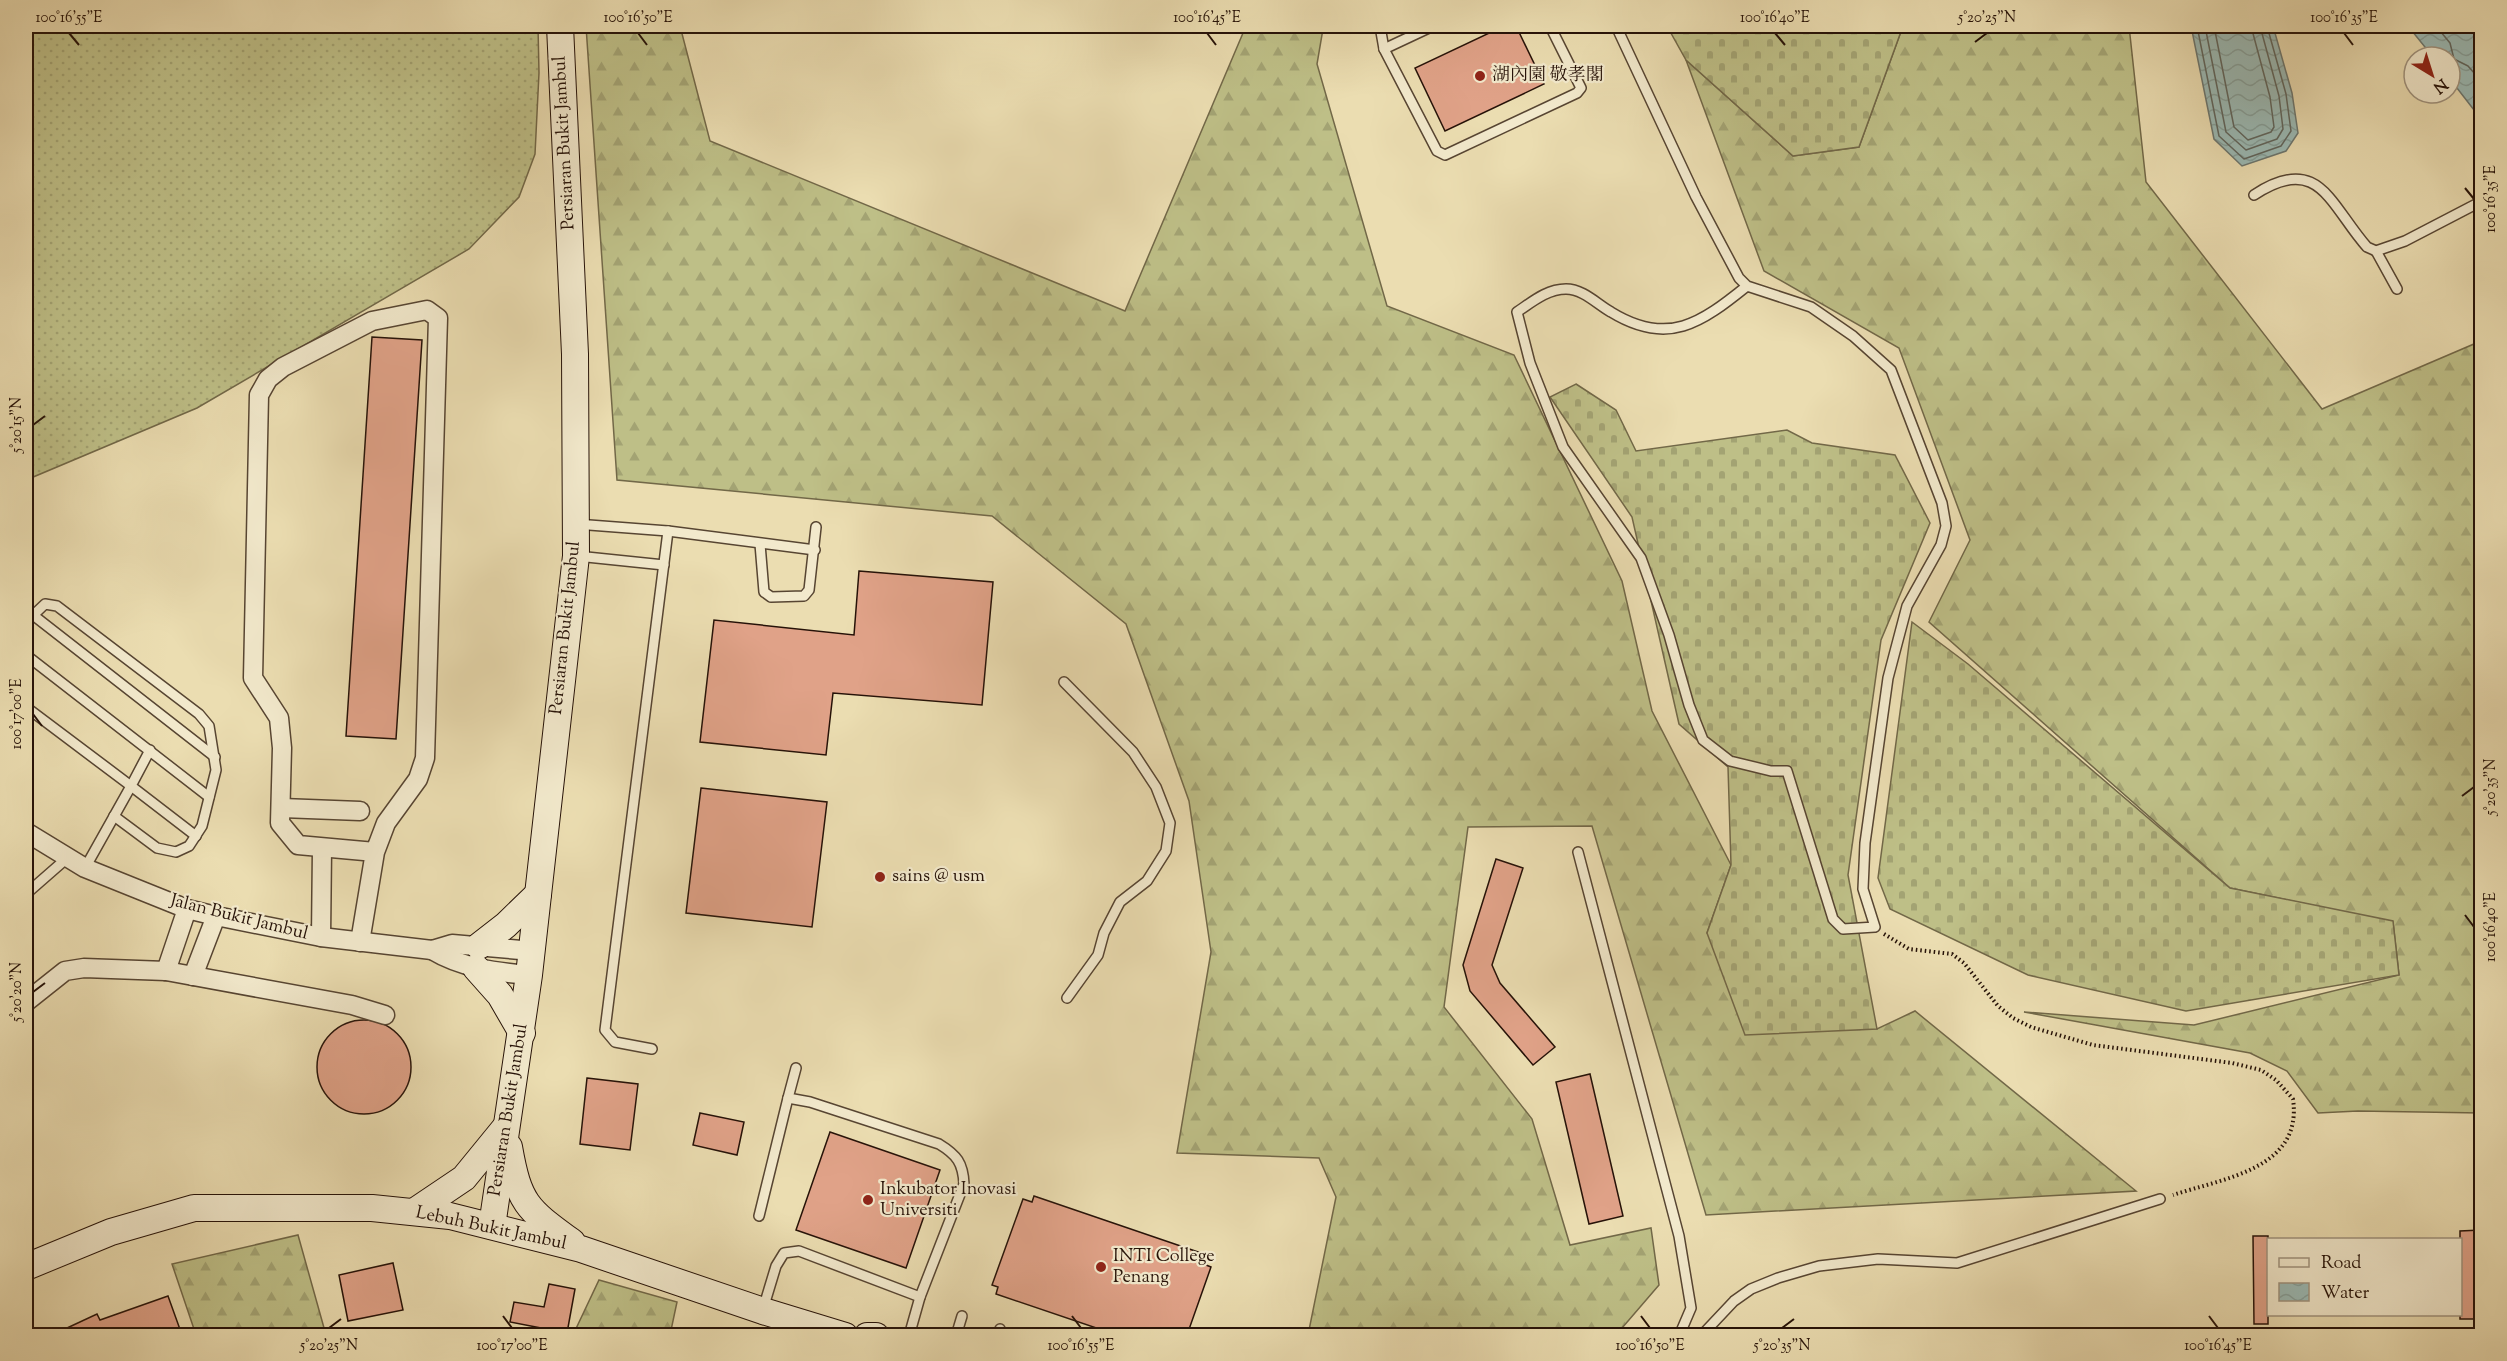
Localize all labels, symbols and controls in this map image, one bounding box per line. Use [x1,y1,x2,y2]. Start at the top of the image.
text: 100°16'55"E [36,8,102,29]
text: 100°16'50"E [603,8,673,29]
text: 100°16'45"E [1173,8,1241,29]
text: 100°16'40"E [1740,8,1810,29]
text: 5°20'25"N [1957,8,2016,29]
text: 100°16'35"E [2310,8,2378,29]
north arrow [2402,45,2462,105]
street label: Persiaran Bukit Jambul [547,55,583,231]
place label: 湖內園 敬孝閣 [1492,63,1604,89]
marker: 湖內園 敬孝閣 [1473,69,1487,83]
text: N [2427,72,2452,98]
text: 100°16'35"E [2481,165,2502,233]
text: 5°20'15"N [7,397,28,454]
street label: Persiaran Bukit Jambul [544,540,588,716]
text: 100°17'00"E [7,678,28,750]
text: 5°20'35"N [2481,759,2502,816]
place label: sains @ usm [892,864,985,890]
marker: sains @ usm [873,870,887,884]
street label: Jalan Bukit Jambul [166,888,311,948]
text: 100°16'40"E [2481,892,2502,962]
text: 5°20'20"N [7,962,28,1023]
street label: Persiaran Bukit Jambul [483,1022,535,1198]
place label: Inkubator Inovasi Universiti [880,1177,1016,1224]
marker: Inkubator Inovasi Universiti [861,1193,875,1207]
street label: Lebuh Bukit Jambul [413,1200,569,1258]
legend [2267,1238,2462,1316]
place label: INTI College Penang [1113,1244,1215,1291]
text: Road [2321,1251,2361,1277]
marker: INTI College Penang [1094,1260,1108,1274]
text: Water [2321,1281,2370,1307]
text: 5°20'25"N [299,1336,358,1357]
text: 100°17'00"E [476,1336,548,1357]
text: 100°16'55"E [1048,1336,1114,1357]
text: 100°16'50"E [1615,1336,1685,1357]
text: 5°20'35"N [1753,1336,1810,1357]
text: 100°16'45"E [2184,1336,2252,1357]

